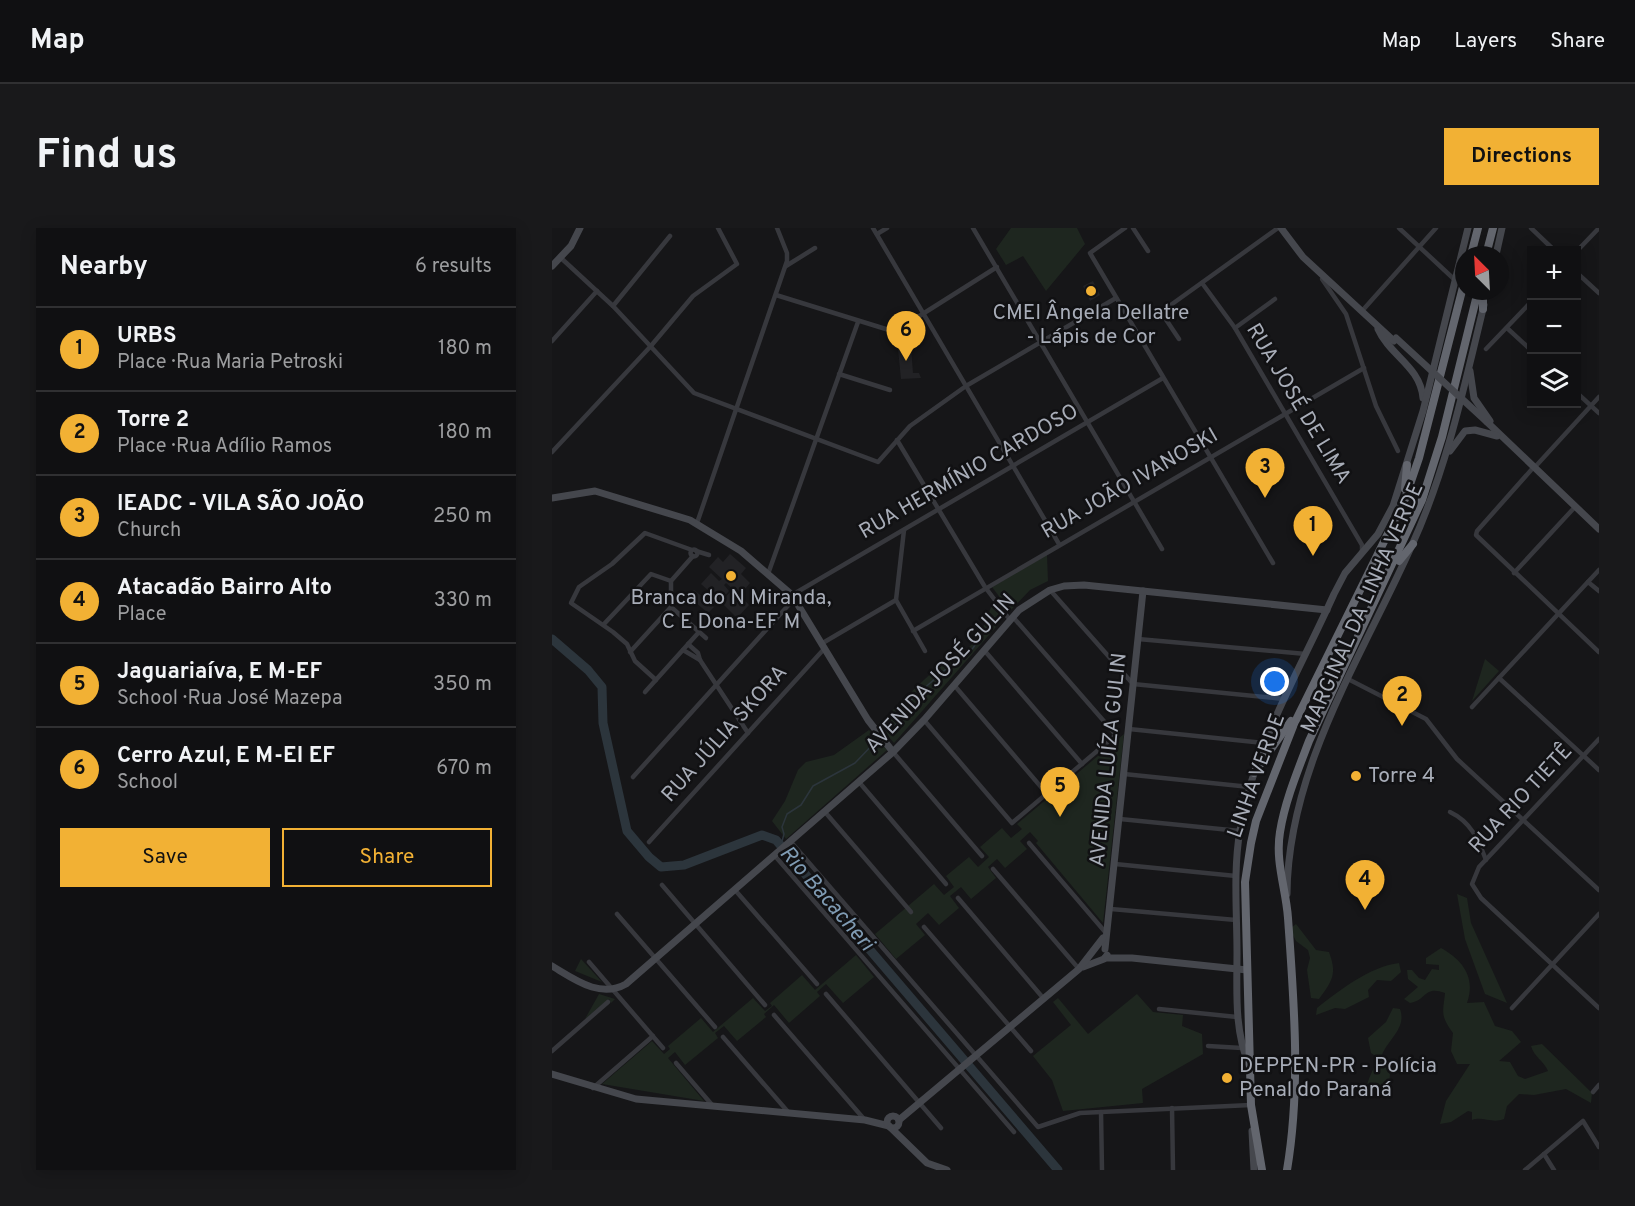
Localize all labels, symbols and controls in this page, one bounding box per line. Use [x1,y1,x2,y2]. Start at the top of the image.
text: Map [30,23,85,59]
text: Map [1382,28,1421,55]
text: Layers [1454,28,1517,55]
text: Share [1550,28,1605,55]
button: Directions [1444,128,1599,185]
text: Find us [36,130,177,183]
north arrow [1455,246,1509,300]
map controls [1527,246,1581,408]
button: + [1527,246,1581,300]
text: Nearby [60,251,148,284]
text: 6 results [415,254,492,280]
marker: CMEI Ângela Dellatre - Lápis de Cor [1084,284,1098,298]
place label: CMEI Ângela Dellatre - Lápis de Cor [993,299,1189,351]
button: − [1527,300,1581,354]
pin: 6 [886,312,926,361]
street label: RUA JOSÉ DE LIMA [1239,318,1357,489]
text: URBS [117,323,177,350]
text: 1 [76,336,84,362]
text: 180 m [438,336,492,362]
text: Place · Rua Maria Petroski [117,350,343,376]
button: layers [1527,354,1581,408]
street label: RUA HERMÍNIO CARDOSO [854,397,1084,546]
text: Torre 2 [117,407,189,434]
text: 2 [73,420,86,446]
text: 180 m [438,420,492,446]
street label: RUA JOÃO IVANOSKI [1037,422,1223,546]
text: Place · Rua Adílio Ramos [117,434,332,460]
pin: 3 [1246,448,1284,498]
street label: MARGINAL DA LINHA VERDE [1295,479,1431,737]
text: IEADC - VILA SÃO JOÃO [117,491,364,518]
text: 3 [74,504,86,530]
text: 250 m [433,504,492,530]
pin: 1 [1294,506,1332,556]
text: Church [117,518,181,544]
marker: Branca do N Miranda, C E Dona-EF M [724,569,738,583]
text: Atacadão Bairro Alto [117,575,332,602]
place label: Branca do N Miranda, C E Dona-EF M [630,585,832,636]
text: 4 [73,588,86,614]
text: 330 m [434,588,492,614]
street label: AVENIDA JOSÉ GULIN [859,588,1022,760]
text: Place [117,602,167,628]
street label: AVENIDA LUÍZA GULIN [1083,651,1134,868]
text: Jaguariaíva, E M-EF [117,659,322,686]
street label: RUA JÚLIA SKORA [655,659,794,808]
your location [1260,667,1289,696]
text: 5 [73,672,86,698]
text: 350 m [433,672,492,698]
pin: 2 [1382,676,1422,726]
text: School · Rua José Mazepa [117,686,343,712]
street label: LINHA VERDE [1222,710,1292,842]
street label: RUA RIO TIETÊ [1463,738,1579,860]
text: Cerro Azul, E M-EI EF [117,743,335,770]
text: 6 [73,756,86,782]
text: 670 m [436,756,492,782]
place label: Torre 4 [1368,763,1435,790]
pin: 5 [1040,768,1080,817]
marker: Torre 4 [1349,769,1363,783]
text: School [117,770,178,796]
button: Save [60,828,270,887]
button: Share [282,828,492,887]
water label: Rio Bacacheri [773,841,880,958]
pin: 4 [1346,860,1384,910]
place label: DEPPEN-PR - Polícia Penal do Paraná [1239,1053,1437,1104]
marker: DEPPEN-PR - Polícia Penal do Paraná [1220,1071,1234,1085]

